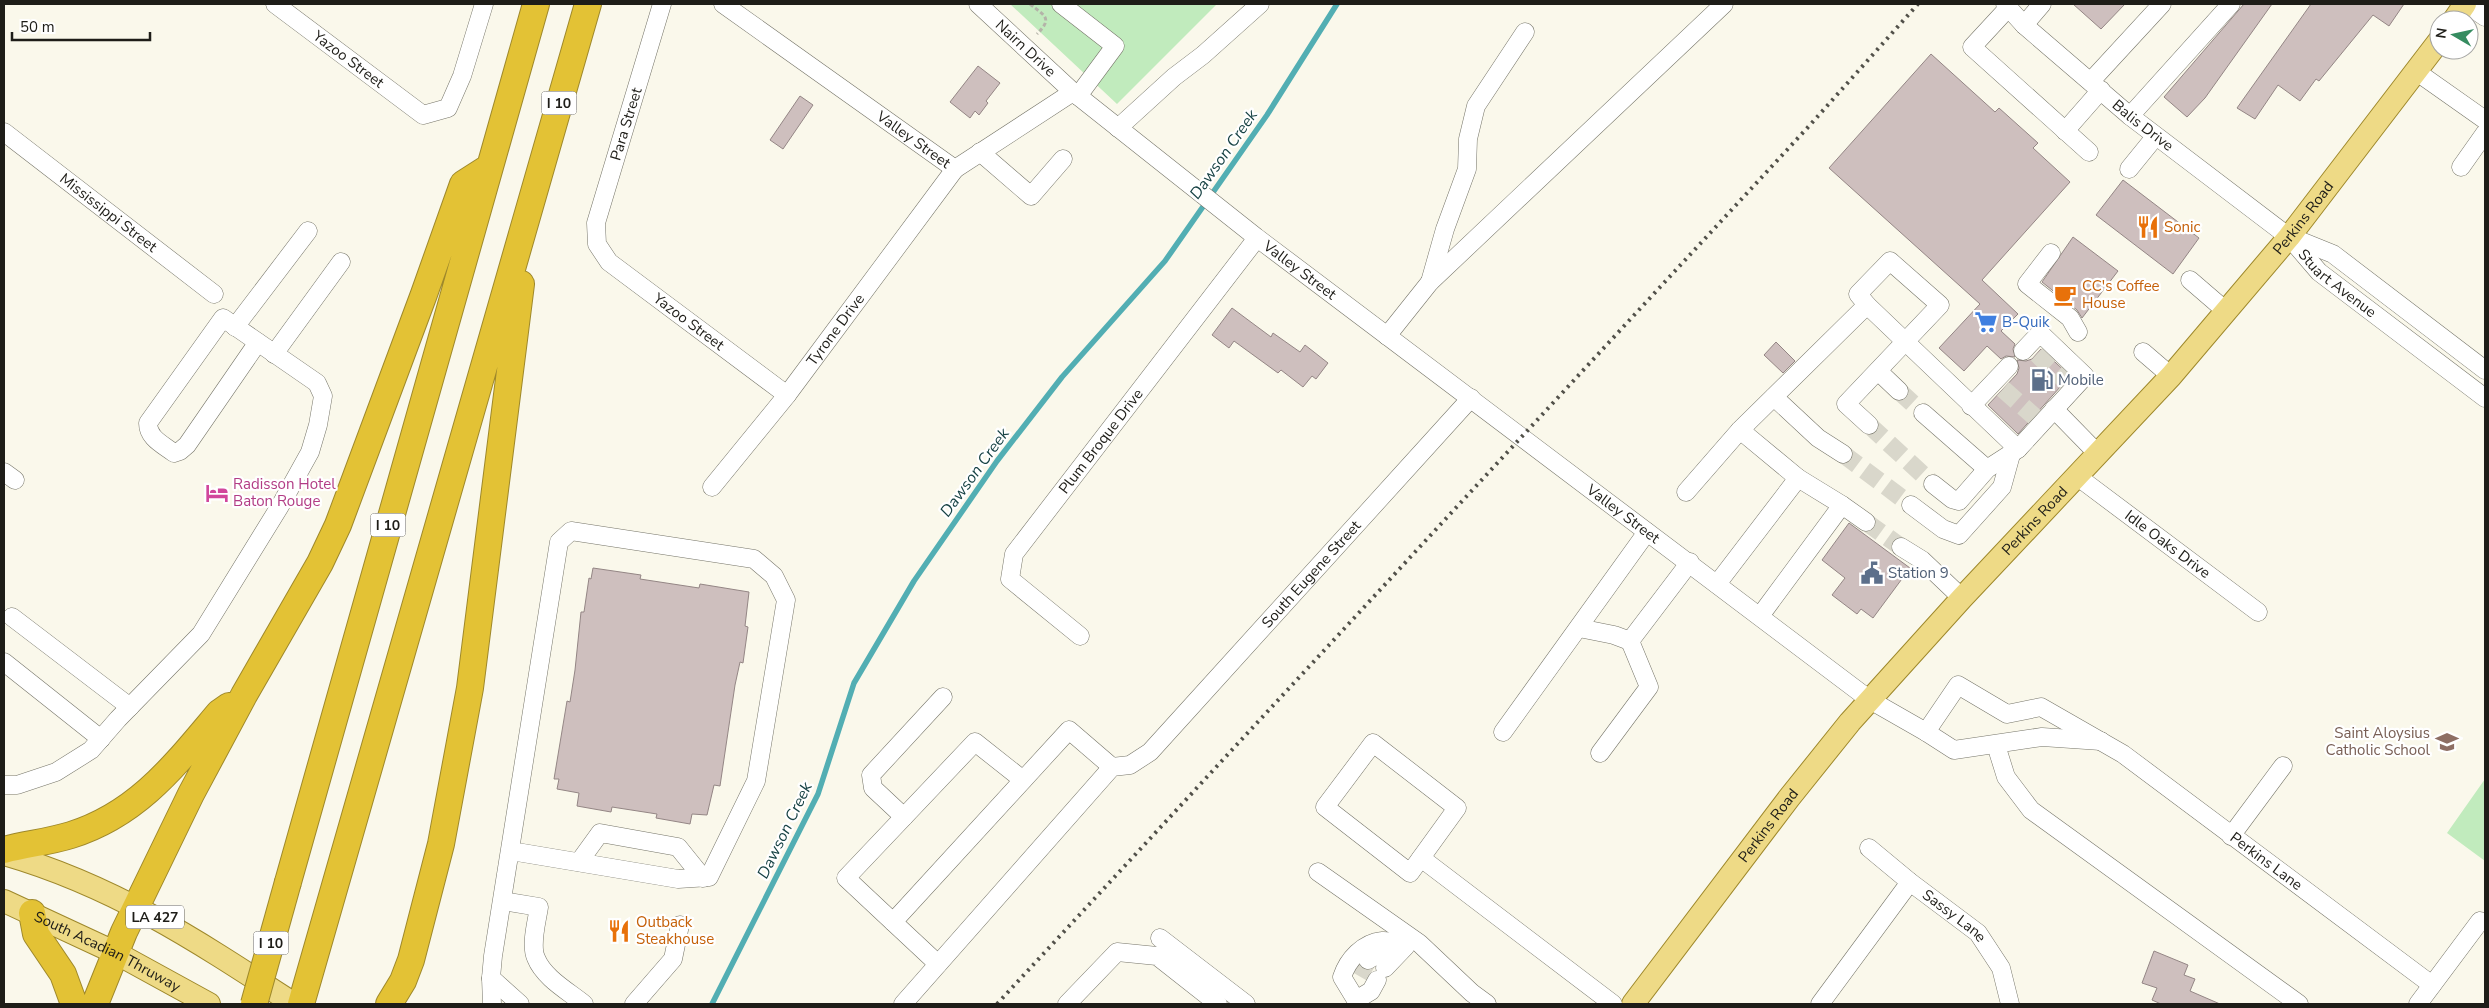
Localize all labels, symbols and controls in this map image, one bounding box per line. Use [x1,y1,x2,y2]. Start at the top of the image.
scale bar [12,10,150,42]
north arrow [2429,10,2479,60]
street label: Nairn Drive [991,15,1060,81]
text: 50 m [20,17,55,37]
street label: Yazoo Street [308,25,389,93]
text: N [2431,26,2452,40]
street label: Para Street [605,84,647,163]
road number: I 10 [542,92,576,115]
street label: Balis Drive [2108,95,2178,156]
water label: Dawson Creek [1185,105,1263,204]
street label: Valley Street [872,106,955,173]
street label: Mississippi Street [56,169,162,257]
street label: Perkins Road [2268,177,2338,259]
restaurant icon: Sonic [2135,214,2161,240]
place label: Sonic [2164,217,2201,237]
street label: Valley Street [1258,235,1341,305]
street label: Stuart Avenue [2294,245,2380,322]
place label: CC's Coffee House [2082,276,2160,313]
cafe icon: CC's Coffee House [2052,282,2078,308]
street label: Yazoo Street [648,288,729,355]
street label: Tyrone Drive [802,290,869,370]
supermarket icon: B-Quik [1973,309,1999,335]
place label: B-Quik [2002,312,2050,332]
fuel station icon: Mobile [2029,367,2055,393]
place label: Mobile [2058,370,2104,390]
street label: Plum Broque Drive [1054,384,1148,498]
water label: Dawson Creek [935,423,1015,521]
place label: Radisson Hotel Baton Rouge [233,474,336,511]
street label: Valley Street [1582,479,1664,548]
hotel icon: Radisson Hotel Baton Rouge [204,480,230,506]
street label: Perkins Road [1997,482,2072,560]
street label: Idle Oaks Drive [2121,505,2215,583]
road number: I 10 [370,514,406,536]
street label: South Eugene Street [1257,515,1366,632]
public building icon: Station 9 [1859,560,1885,586]
place label: Station 9 [1888,563,1949,583]
place label: Saint Aloysius Catholic School [2326,723,2431,760]
school or university icon: Saint Aloysius Catholic School [2434,729,2460,755]
water label: Dawson Creek [752,778,818,882]
street label: Perkins Road [1734,784,1803,867]
street label: Perkins Lane [2226,827,2307,895]
street label: Sassy Lane [1918,885,1991,946]
street label: South Acadian Thruway [31,906,184,997]
road number: LA 427 [126,906,184,929]
place label: Outback Steakhouse [636,912,714,949]
restaurant icon: Outback Steakhouse [606,918,632,944]
road number: I 10 [254,931,288,954]

